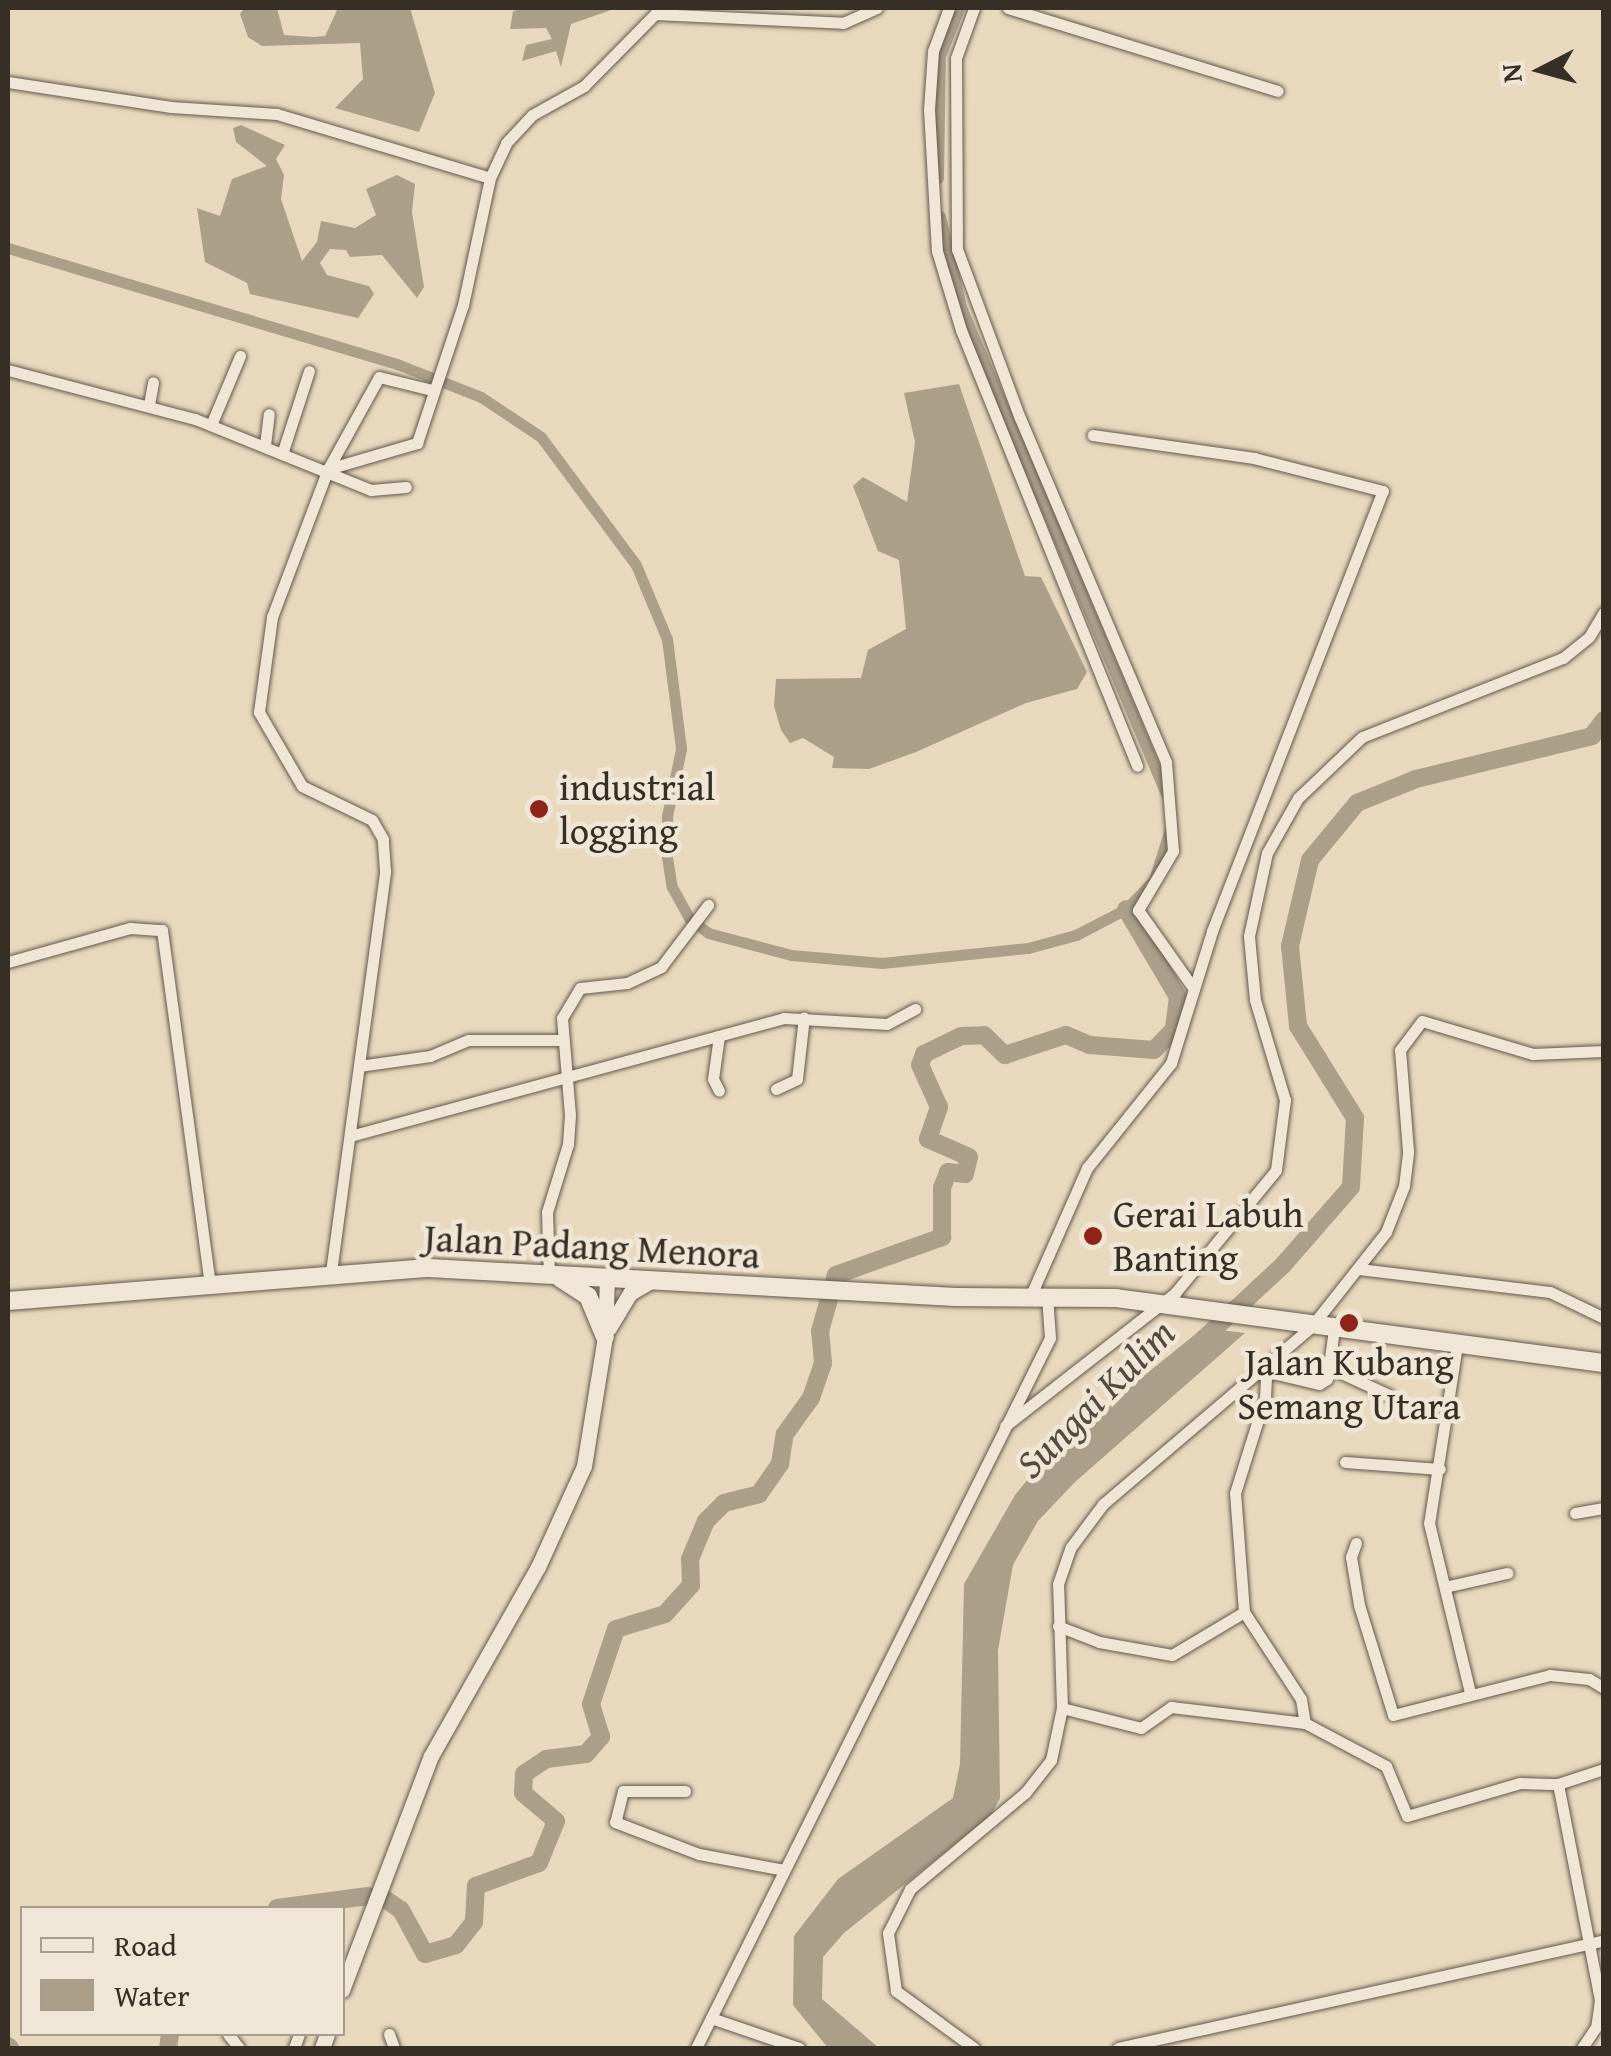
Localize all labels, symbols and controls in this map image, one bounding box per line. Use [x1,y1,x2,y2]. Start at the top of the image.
north arrow [1491,20,1591,120]
text: N [1489,62,1532,85]
place label: industrial logging [559,764,715,854]
marker: industrial logging [528,798,550,820]
place label: Gerai Labuh Banting [1113,1191,1304,1280]
street label: Jalan Padang Menora [423,1214,761,1278]
marker: Gerai Labuh Banting [1082,1225,1104,1247]
water label: Sungai Kulim [1005,1308,1185,1488]
marker: Jalan Kubang Semang Utara [1338,1312,1360,1334]
place label: Jalan Kubang Semang Utara [1237,1339,1461,1428]
legend [20,1906,345,2036]
text: Road [114,1923,177,1967]
text: Water [114,1973,190,2017]

